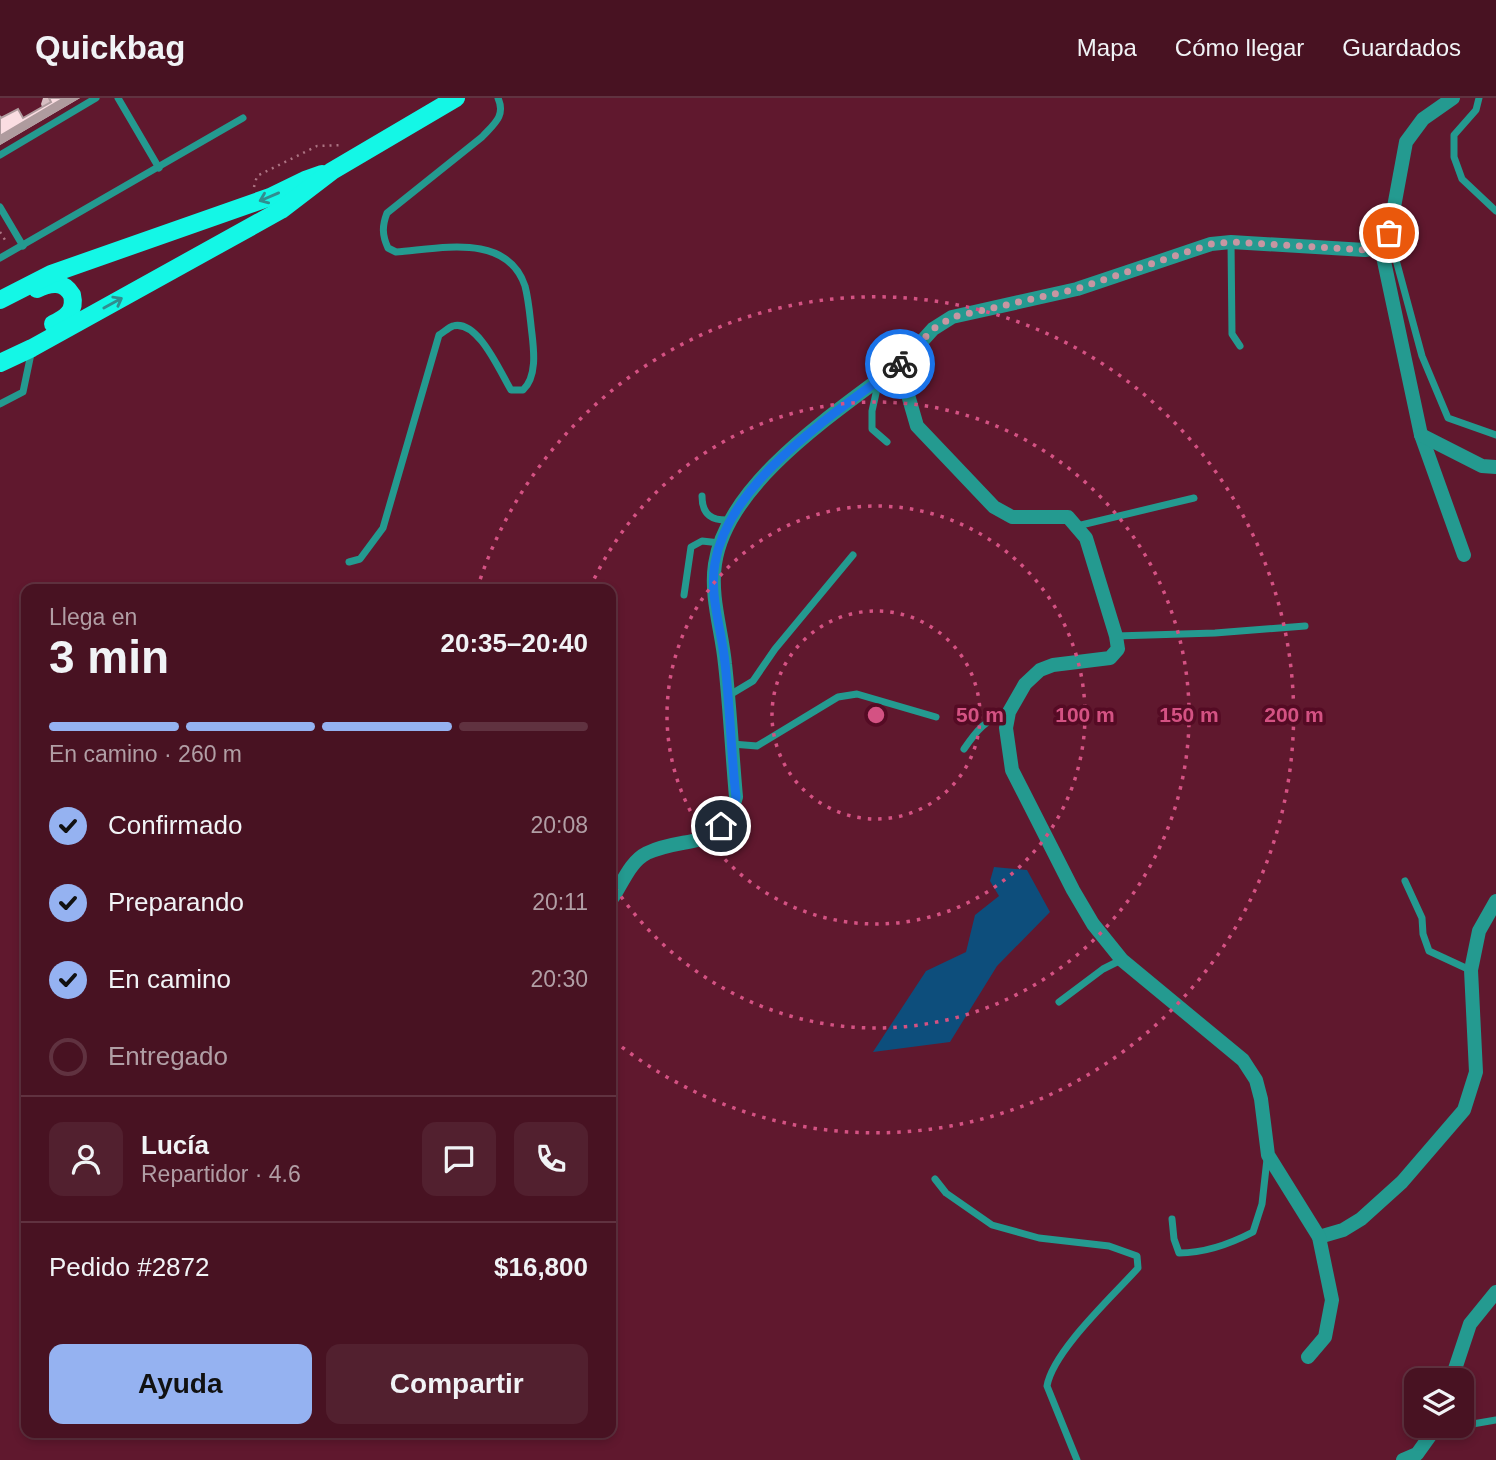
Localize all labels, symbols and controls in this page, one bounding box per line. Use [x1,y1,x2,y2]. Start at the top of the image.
text: Quickbag [35,29,185,66]
text: Mapa [1077,34,1137,61]
text: Cómo llegar [1175,34,1304,61]
text: Guardados [1342,34,1461,61]
one-way arrow [259,191,280,204]
pin [1359,203,1419,263]
icon: bag [1370,214,1408,252]
one-way arrow [103,296,123,310]
courier [865,329,935,399]
icon: bike [881,345,919,383]
text: Llega en [49,604,137,630]
text: 20:35–20:40 [441,628,588,658]
text: 3 min [49,631,169,683]
centre of rings [864,703,888,727]
text: 50 m [956,703,1004,726]
text: 100 m [1055,703,1115,726]
text: 150 m [1159,703,1219,726]
text: 200 m [1264,703,1324,726]
text: En camino · 260 m [49,741,242,767]
pin [691,796,751,856]
icon: check [49,807,87,845]
icon: home [702,807,740,845]
text: Confirmado [108,810,242,840]
text: 20:08 [530,812,588,838]
icon: check [49,884,87,922]
text: Preparando [108,887,244,917]
text: 20:11 [532,889,588,915]
icon: check [49,961,87,999]
text: En camino [108,964,231,994]
text: 20:30 [530,966,588,992]
text: Entregado [108,1041,228,1071]
button: person [49,1122,123,1196]
button: chat [422,1122,496,1196]
button: phone [514,1122,588,1196]
text: Lucía [141,1130,209,1160]
text: Repartidor · 4.6 [141,1161,301,1187]
text: Pedido #2872 [49,1252,209,1282]
text: $16,800 [494,1252,588,1282]
button: Ayuda [49,1344,312,1424]
button: Compartir [326,1344,588,1424]
map controls [1404,1368,1474,1438]
button: layers [1404,1368,1474,1438]

